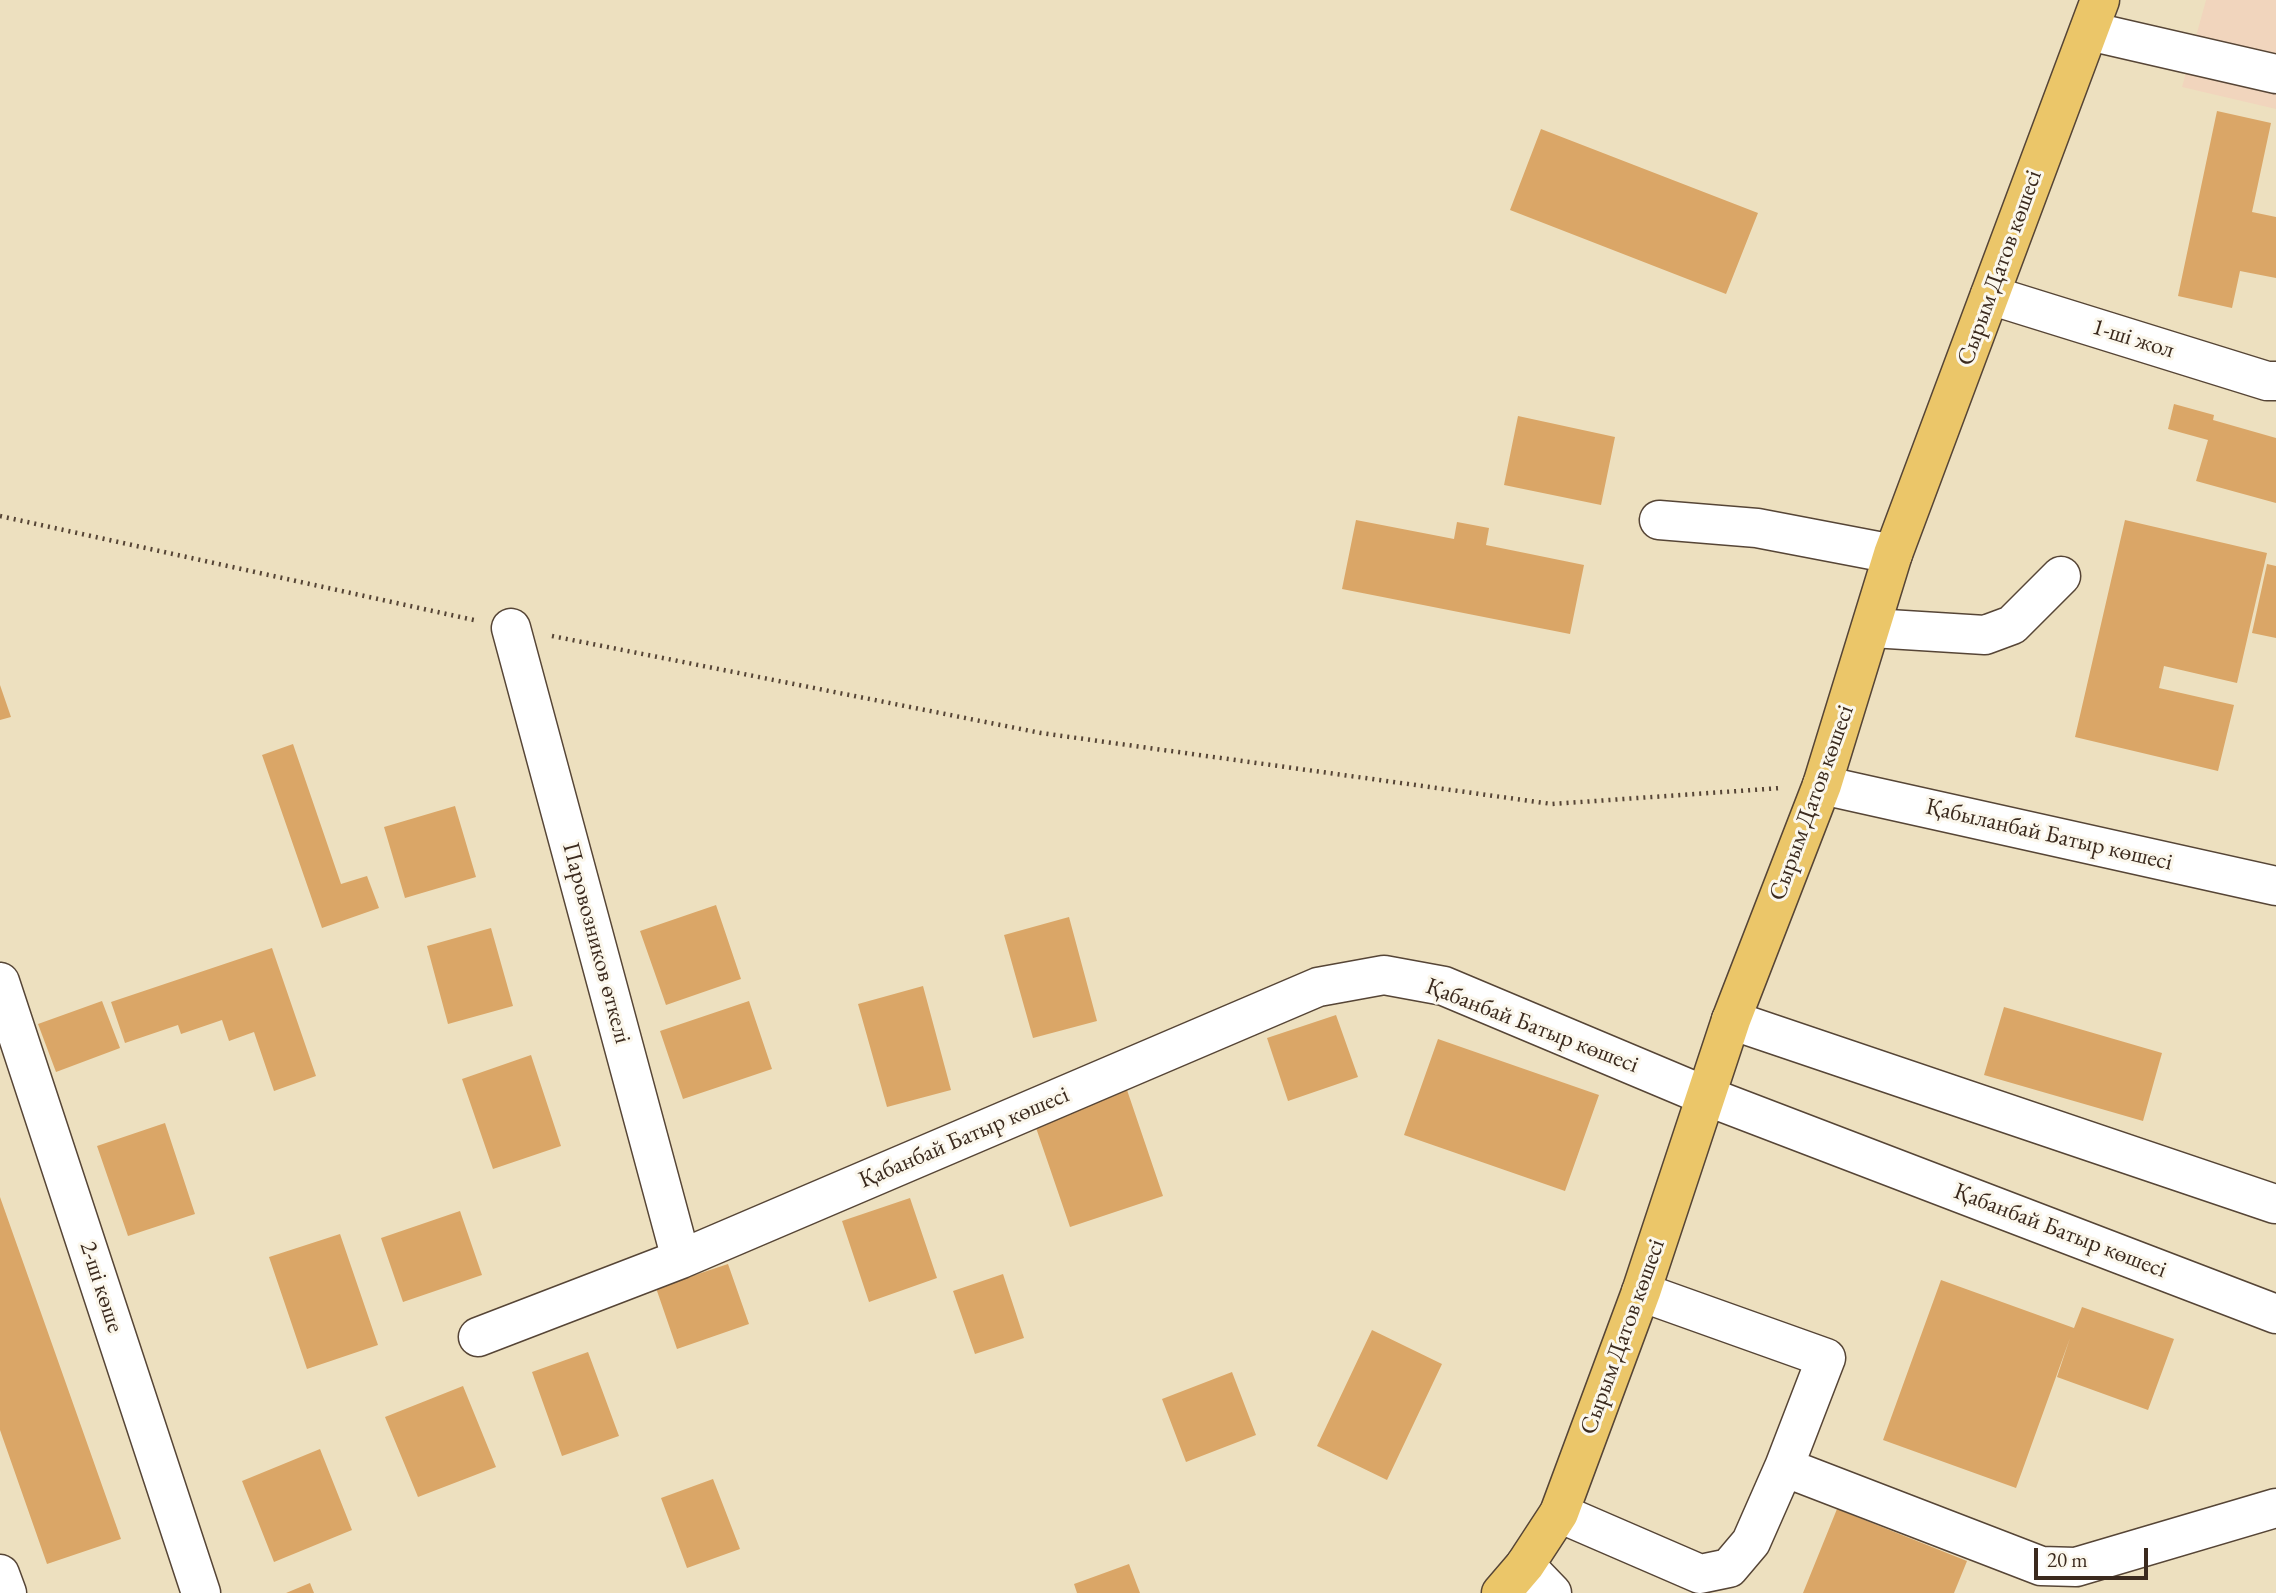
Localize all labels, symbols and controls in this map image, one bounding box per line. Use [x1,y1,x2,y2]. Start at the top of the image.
street label: Сырым Датов көшесі [1951,166,2049,370]
street label: 1-ші жол [2088,313,2178,365]
street label: Сырым Датов көшесі [1763,701,1861,905]
street label: Қабыланбай Батыр көшесі [1923,793,2175,877]
street label: Паровозников өткелі [555,839,637,1047]
street label: Қабанбай Батыр көшесі [1422,972,1642,1080]
street label: Қабанбай Батыр көшесі [855,1081,1073,1195]
street label: Қабанбай Батыр көшесі [1950,1177,2170,1285]
street label: Сырым Датов көшесі [1574,1235,1672,1439]
street label: 2-ші көше [73,1238,129,1336]
scale bar [2038,1534,2152,1578]
text: 20 m [2047,1546,2088,1573]

